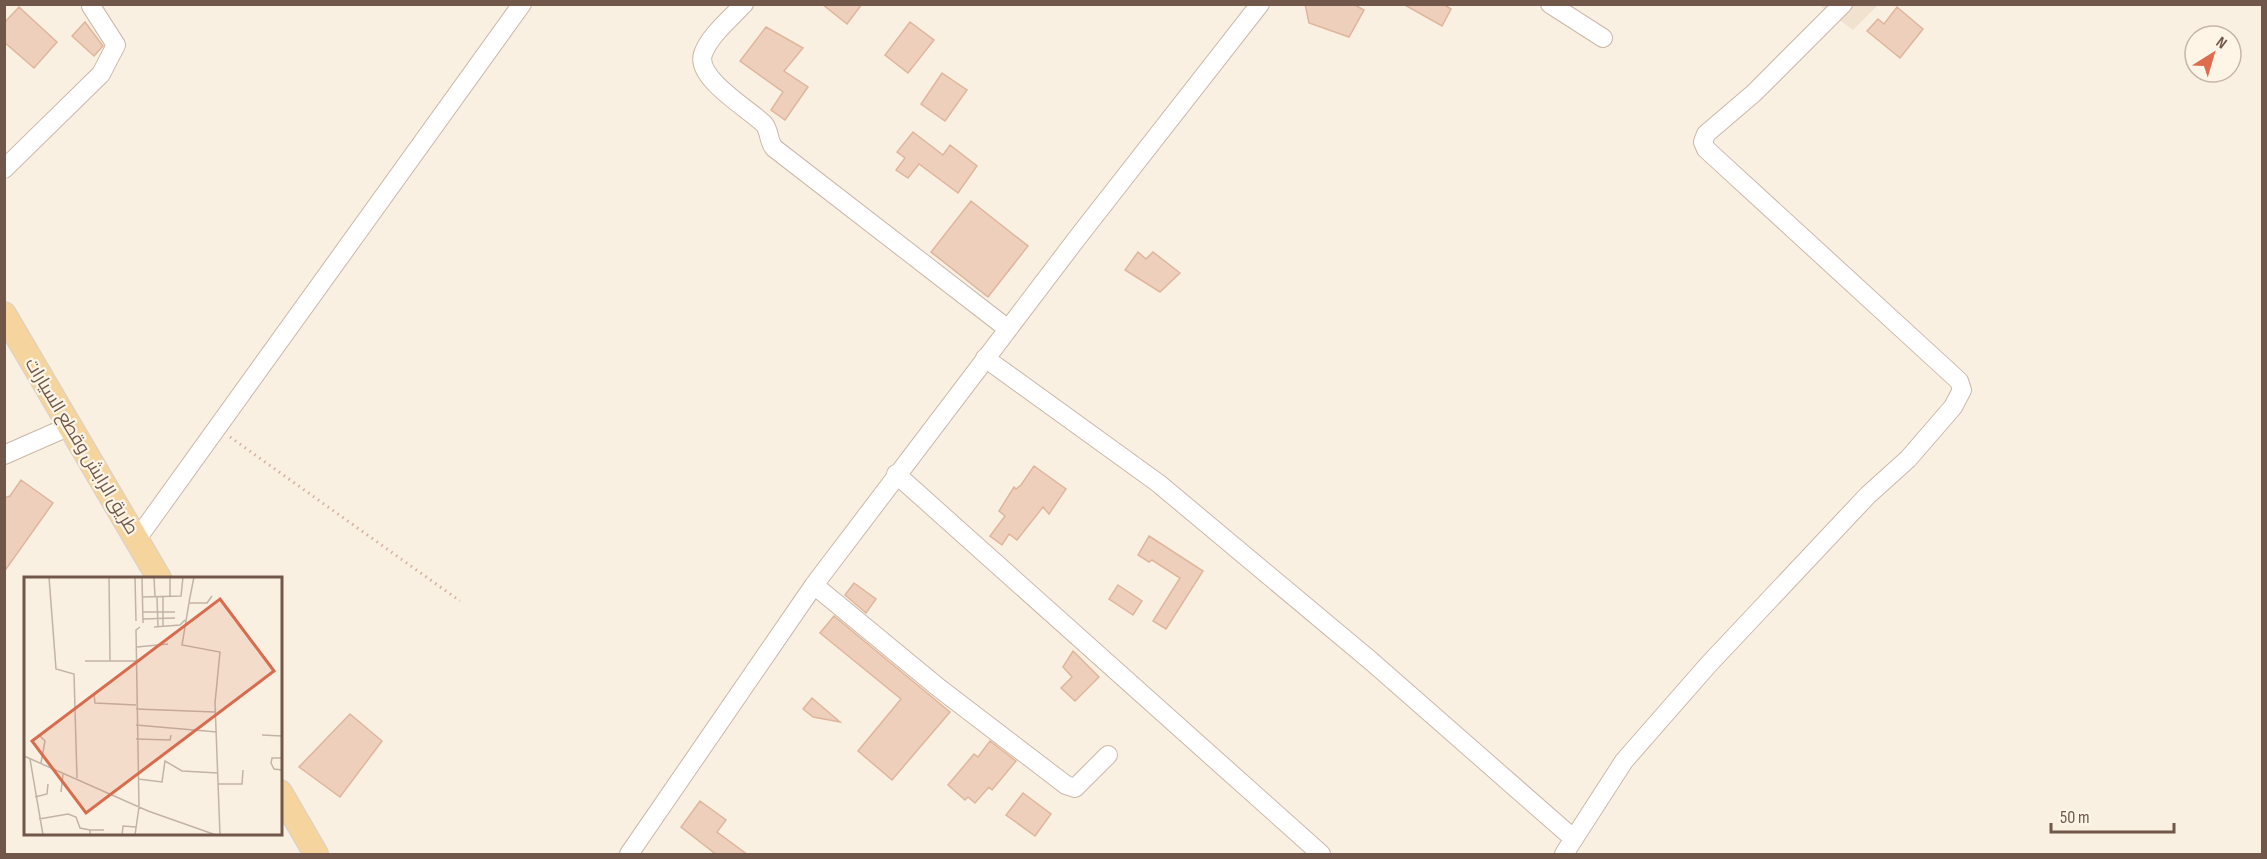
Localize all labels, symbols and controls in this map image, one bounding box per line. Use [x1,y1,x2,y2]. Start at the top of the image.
north arrow [2183,24,2243,84]
text: N [2212,33,2230,53]
street label: طريق الرابش وقطع السيارات [20,354,143,539]
inset map [24,577,282,835]
scale bar [2051,796,2174,834]
text: 50 m [2060,807,2090,828]

